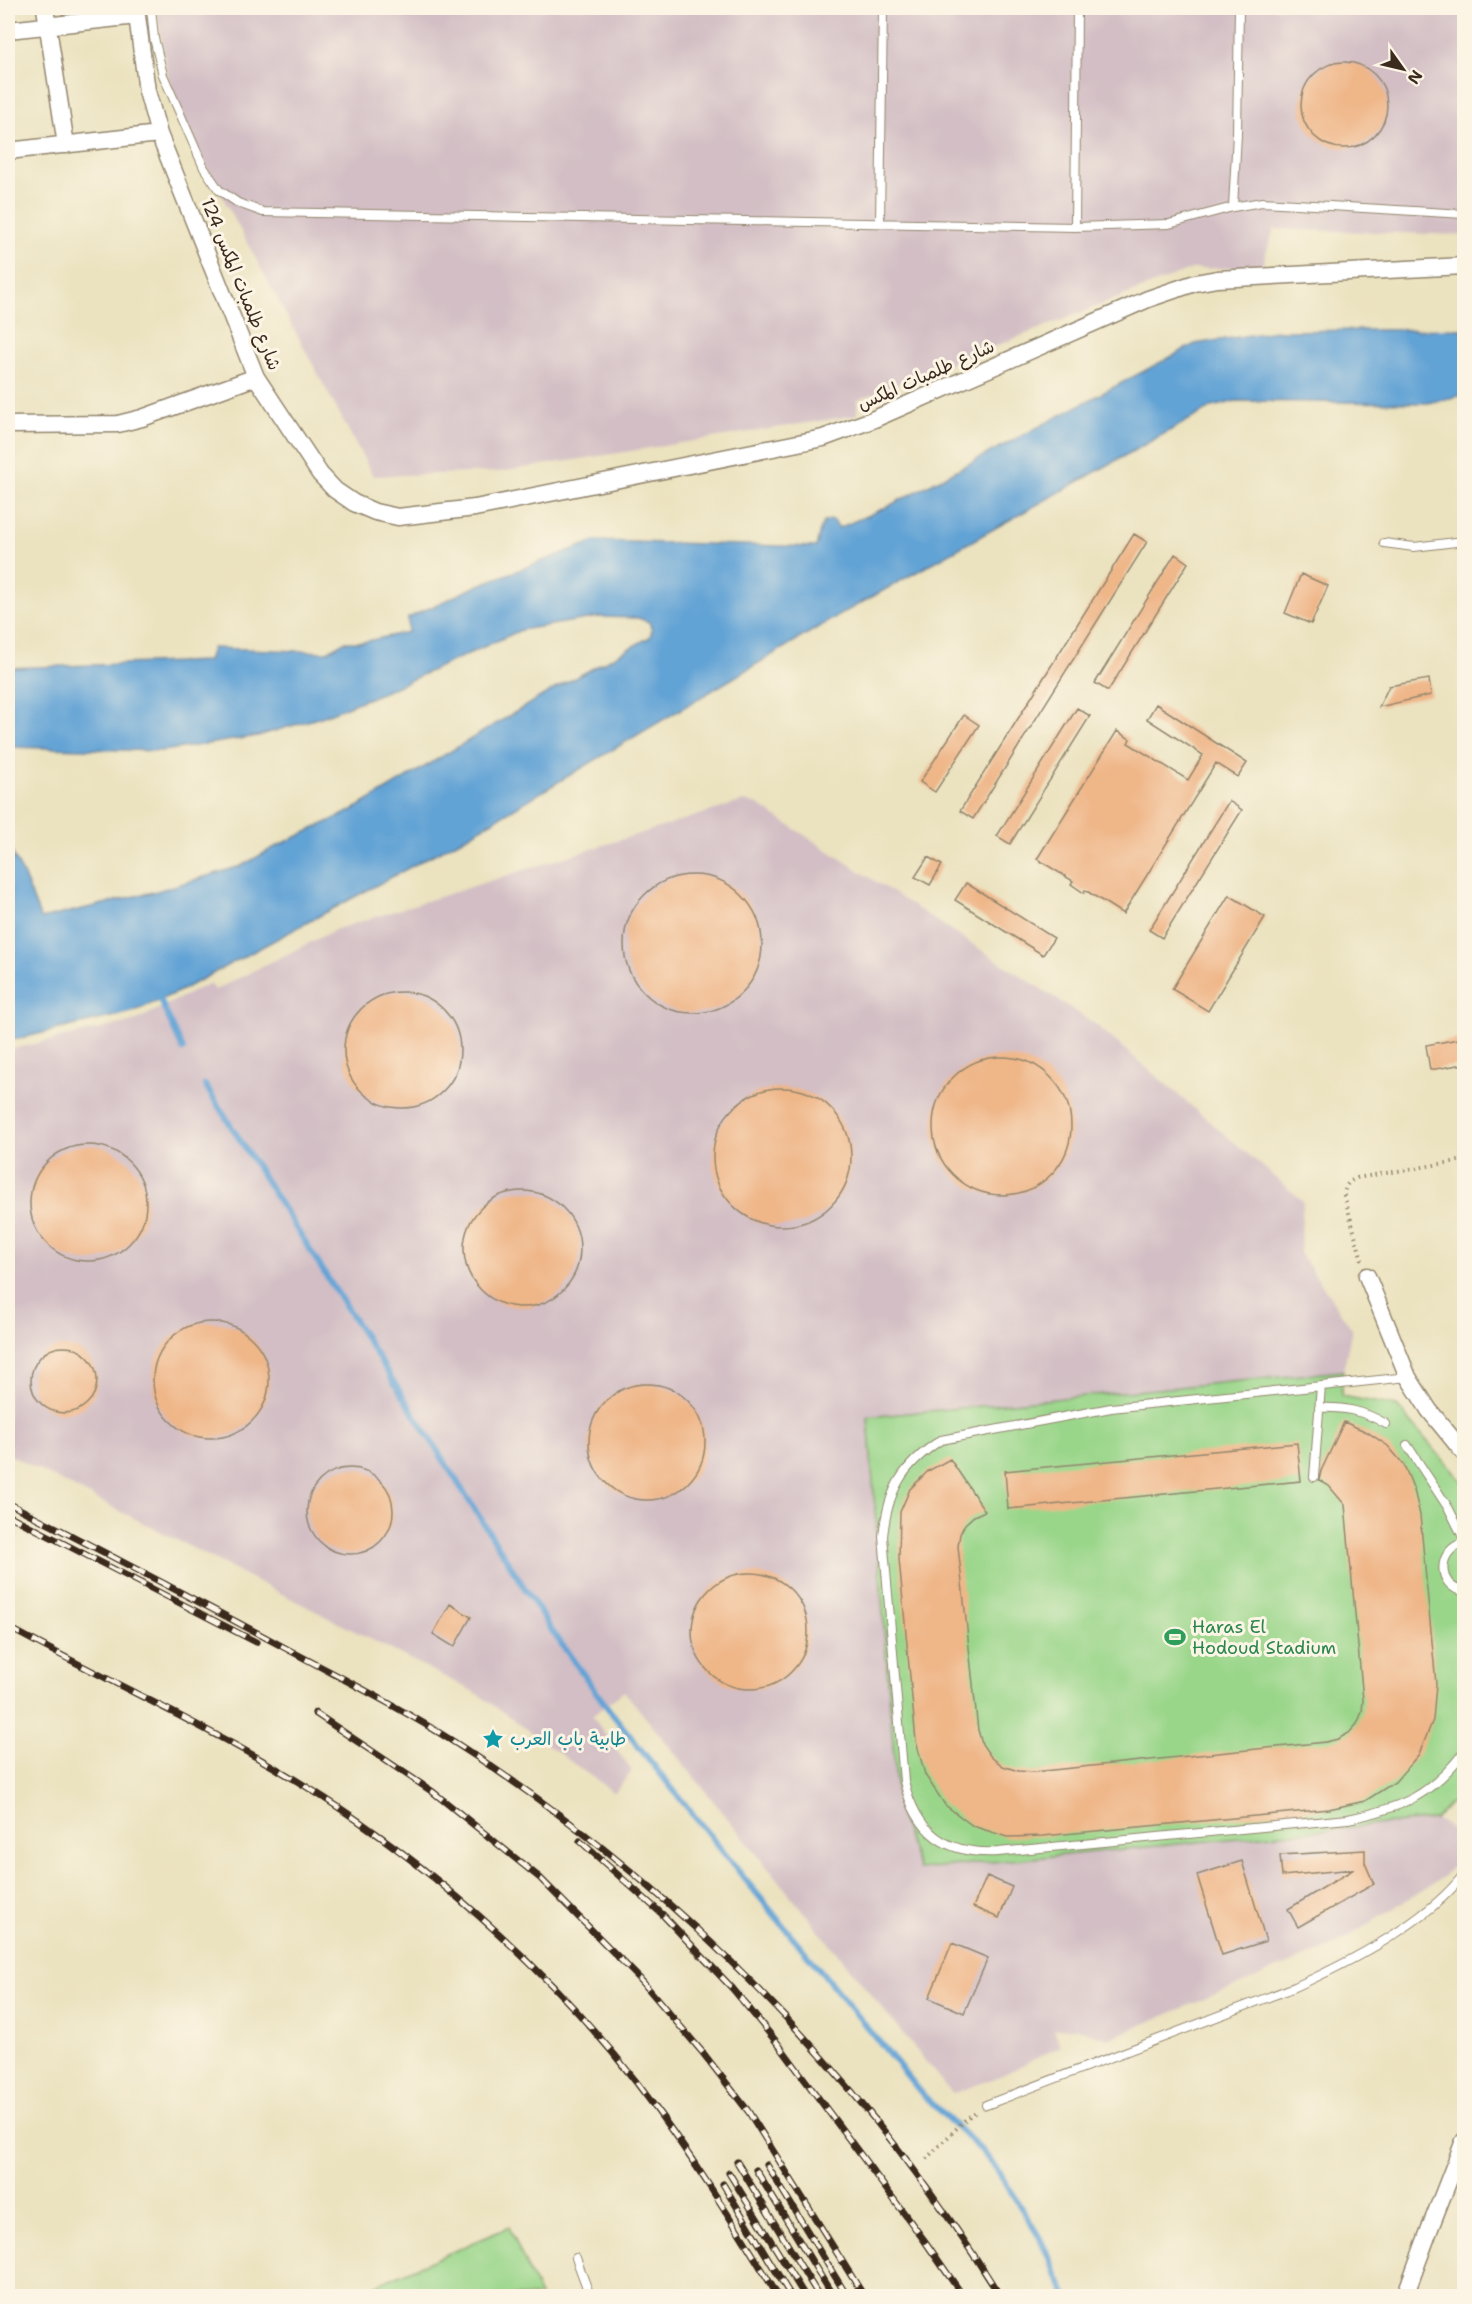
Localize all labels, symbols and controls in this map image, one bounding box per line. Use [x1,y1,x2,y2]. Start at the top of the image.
north arrow [1373,39,1433,99]
text: N [1403,66,1427,88]
street label: شارع طلمبات المكس 124 [195,194,287,374]
street label: شارع طلمبات المكس [854,334,998,416]
place label: Haras El Hodoud Stadium [1192,1615,1336,1660]
sports icon: Haras El Hodoud Stadium [1163,1625,1187,1649]
place icon: طابية باب العرب [481,1727,505,1751]
place label: طابية باب العرب [510,1727,626,1751]

